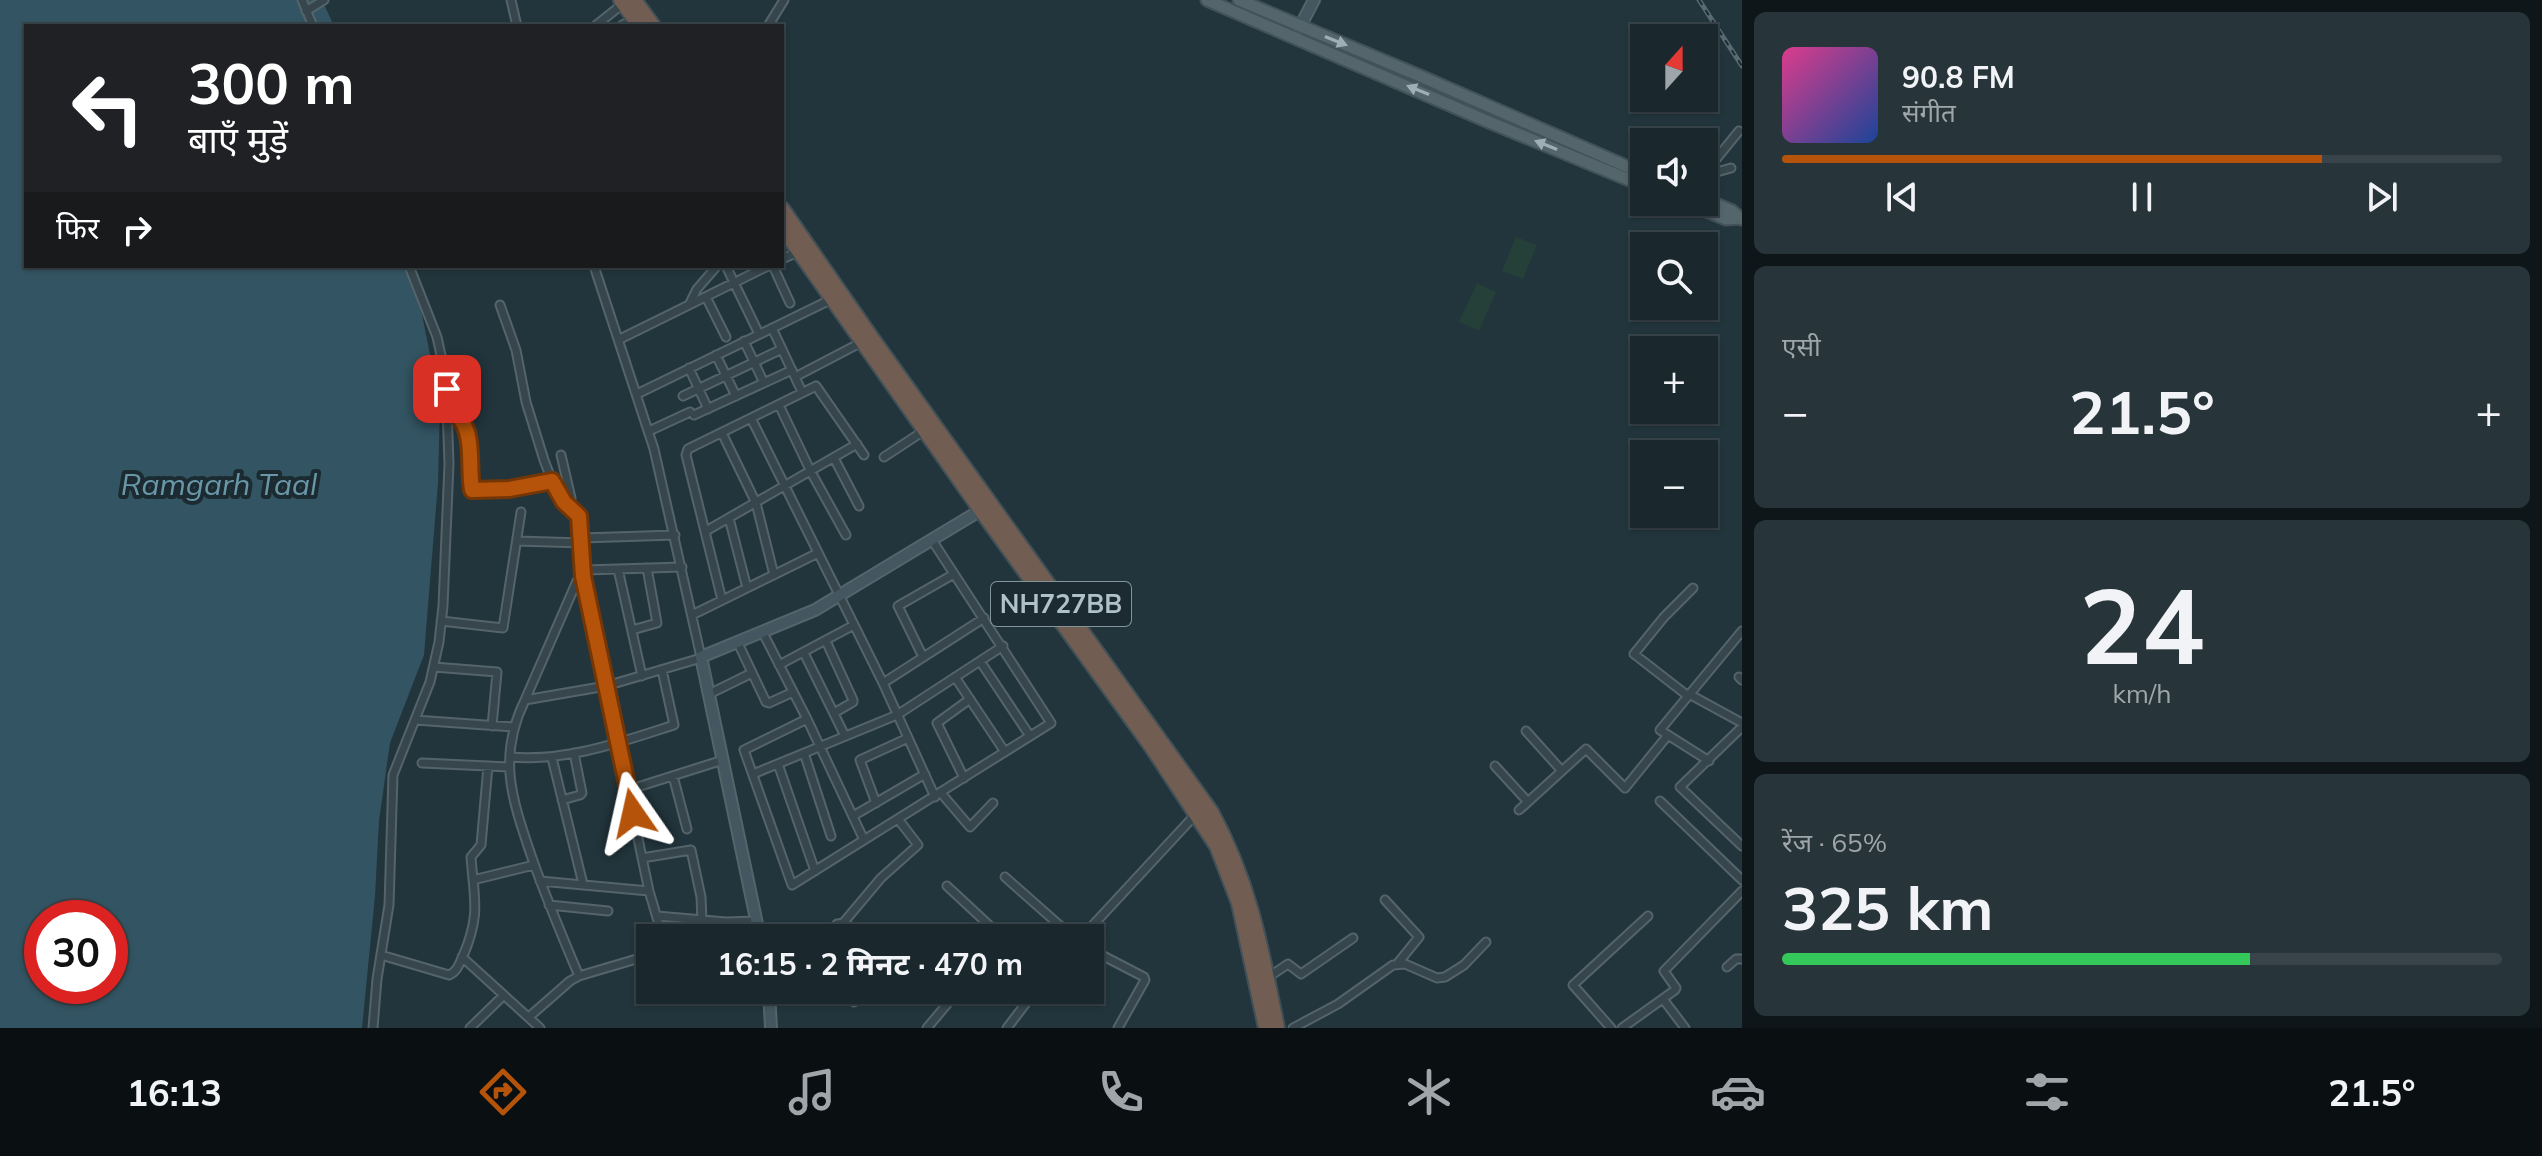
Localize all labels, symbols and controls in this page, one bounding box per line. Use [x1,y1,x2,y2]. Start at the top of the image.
north arrow [1630,24,1718,112]
map controls [1630,24,1718,528]
one-way arrow [1324,35,1348,48]
text: 300 m [188,48,355,118]
icon: left [56,56,160,160]
text: 90.8 FM [1902,58,2015,96]
one-way arrow [1406,84,1430,97]
text: संगीत [1902,96,1956,129]
text: बाएँ मुड़ें [188,117,288,162]
button: sound [1630,128,1718,216]
one-way arrow [1534,139,1558,152]
icon: previous [1880,175,1924,219]
icon: pause [2120,175,2164,219]
icon: next [2360,175,2404,219]
icon: right [115,208,159,252]
text: फिर [56,209,99,247]
button: search [1630,232,1718,320]
text: एसी [1782,330,1821,363]
button: + [1630,336,1718,424]
pin [413,355,481,423]
icon: arrive [425,367,469,411]
text: 21.5° [2069,374,2215,449]
text: − [1782,384,1808,439]
text: + [2476,384,2502,439]
button: − [1630,440,1718,528]
water label: Ramgarh Taal [121,465,318,503]
text: 24 [2080,559,2204,690]
road number: NH727BB [991,582,1131,626]
text: km/h [2113,677,2171,710]
position arrow [591,771,675,855]
text: रेंज · 65% [1782,826,1887,859]
text: 325 km [1782,870,1994,945]
speed limit sign: 30 [24,900,128,1004]
text: 16:15 · 2 मिनट · 470 m [717,945,1023,983]
icon: directions [475,1064,531,1120]
icon: music [784,1064,840,1120]
icon: phone [1093,1064,1149,1120]
icon: climate [1401,1064,1457,1120]
icon: car [1710,1064,1766,1120]
icon: filters [2019,1064,2075,1120]
text: 16:13 [126,1070,222,1115]
text: 21.5° [2328,1070,2416,1115]

